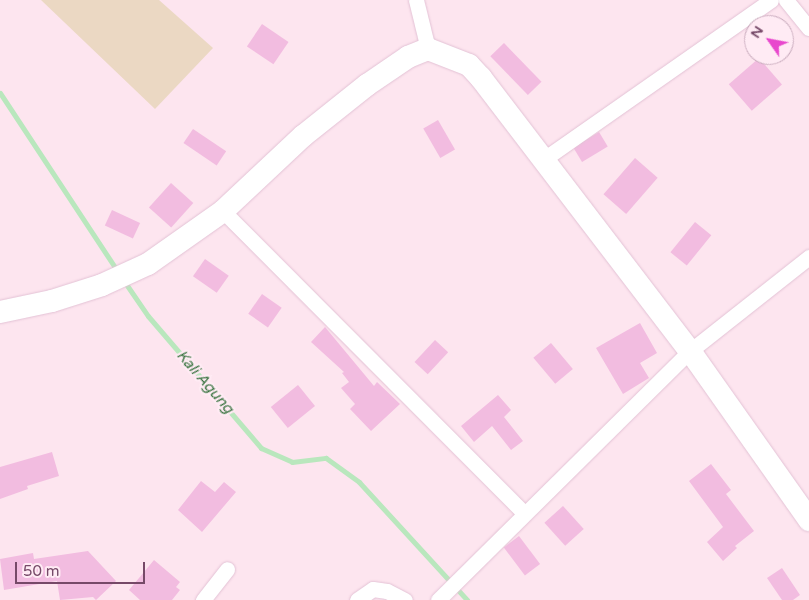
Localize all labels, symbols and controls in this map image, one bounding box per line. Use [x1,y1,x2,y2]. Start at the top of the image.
north arrow [744,15,794,65]
text: N [747,23,767,41]
water label: Kali Agung [173,347,237,417]
scale bar [18,552,148,584]
text: 50 m [23,562,60,580]

